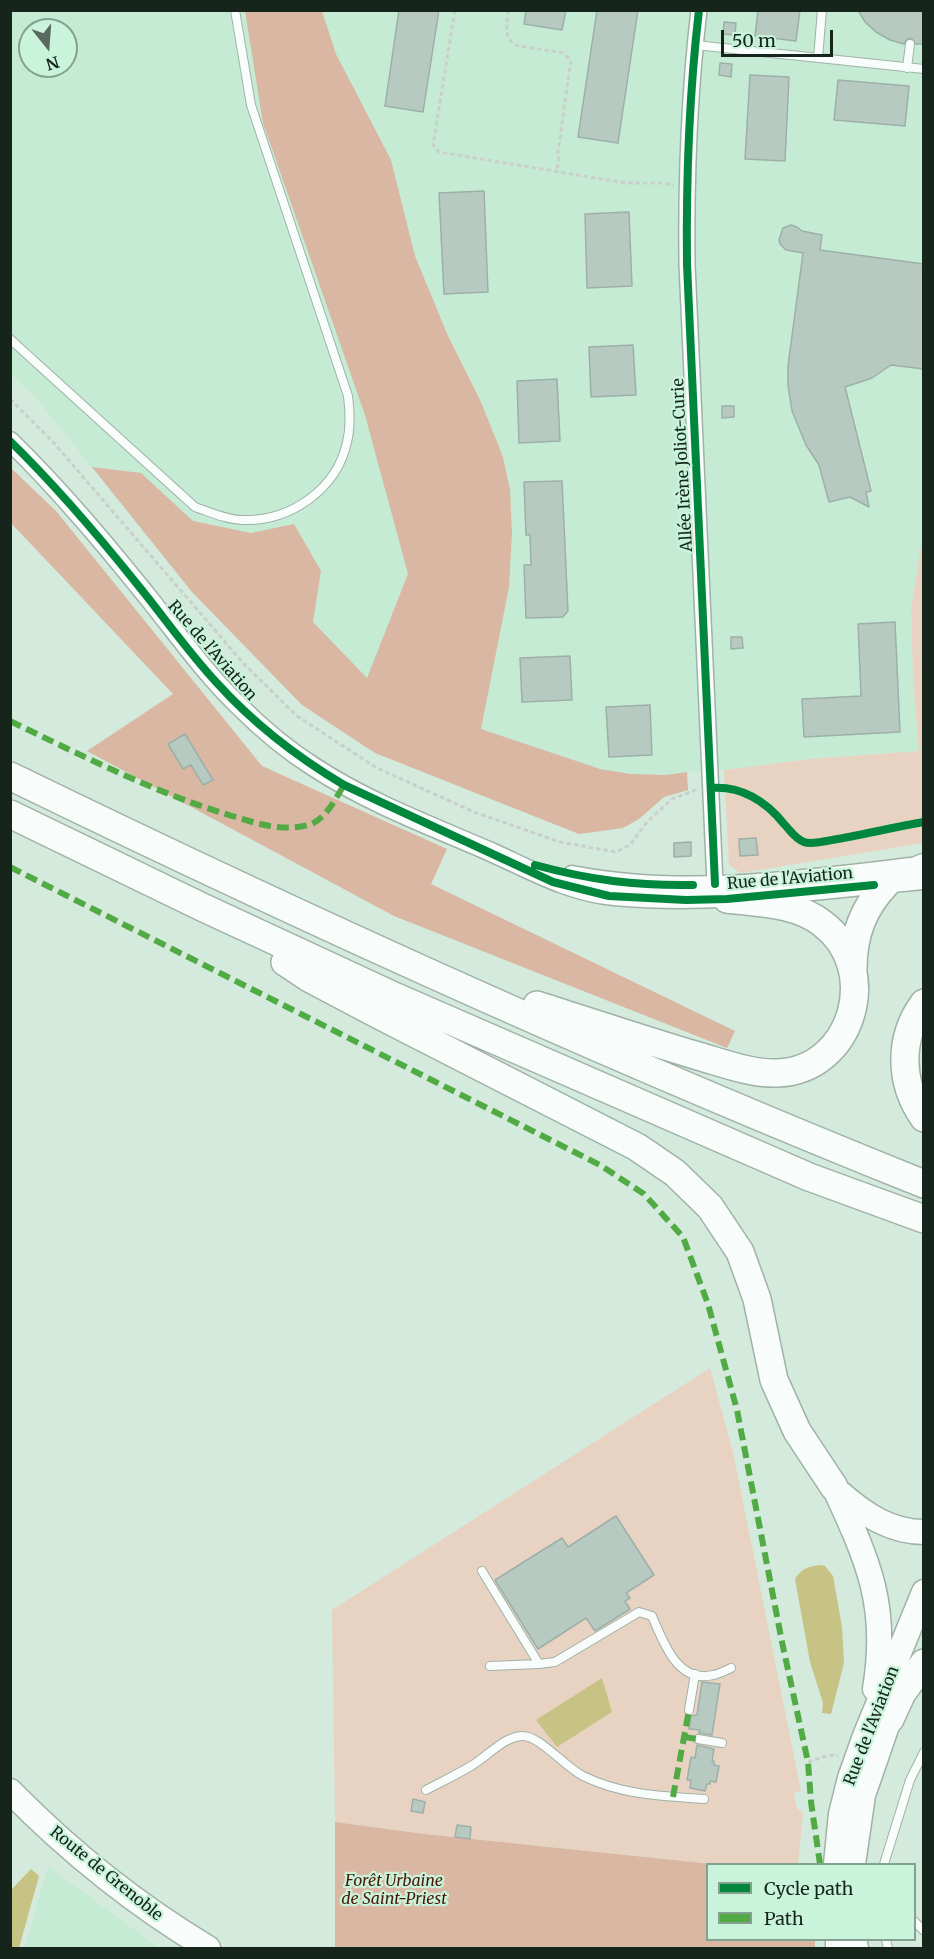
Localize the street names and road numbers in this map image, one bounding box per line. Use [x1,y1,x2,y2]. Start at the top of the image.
street label: Allée Irène Joliot-Curie [669,378,697,552]
street label: Rue de l'Aviation [163,597,261,705]
street label: Rue de l'Aviation [726,864,854,894]
street label: Rue de l'Aviation [840,1664,904,1788]
street label: Route de Grenoble [46,1823,166,1925]

